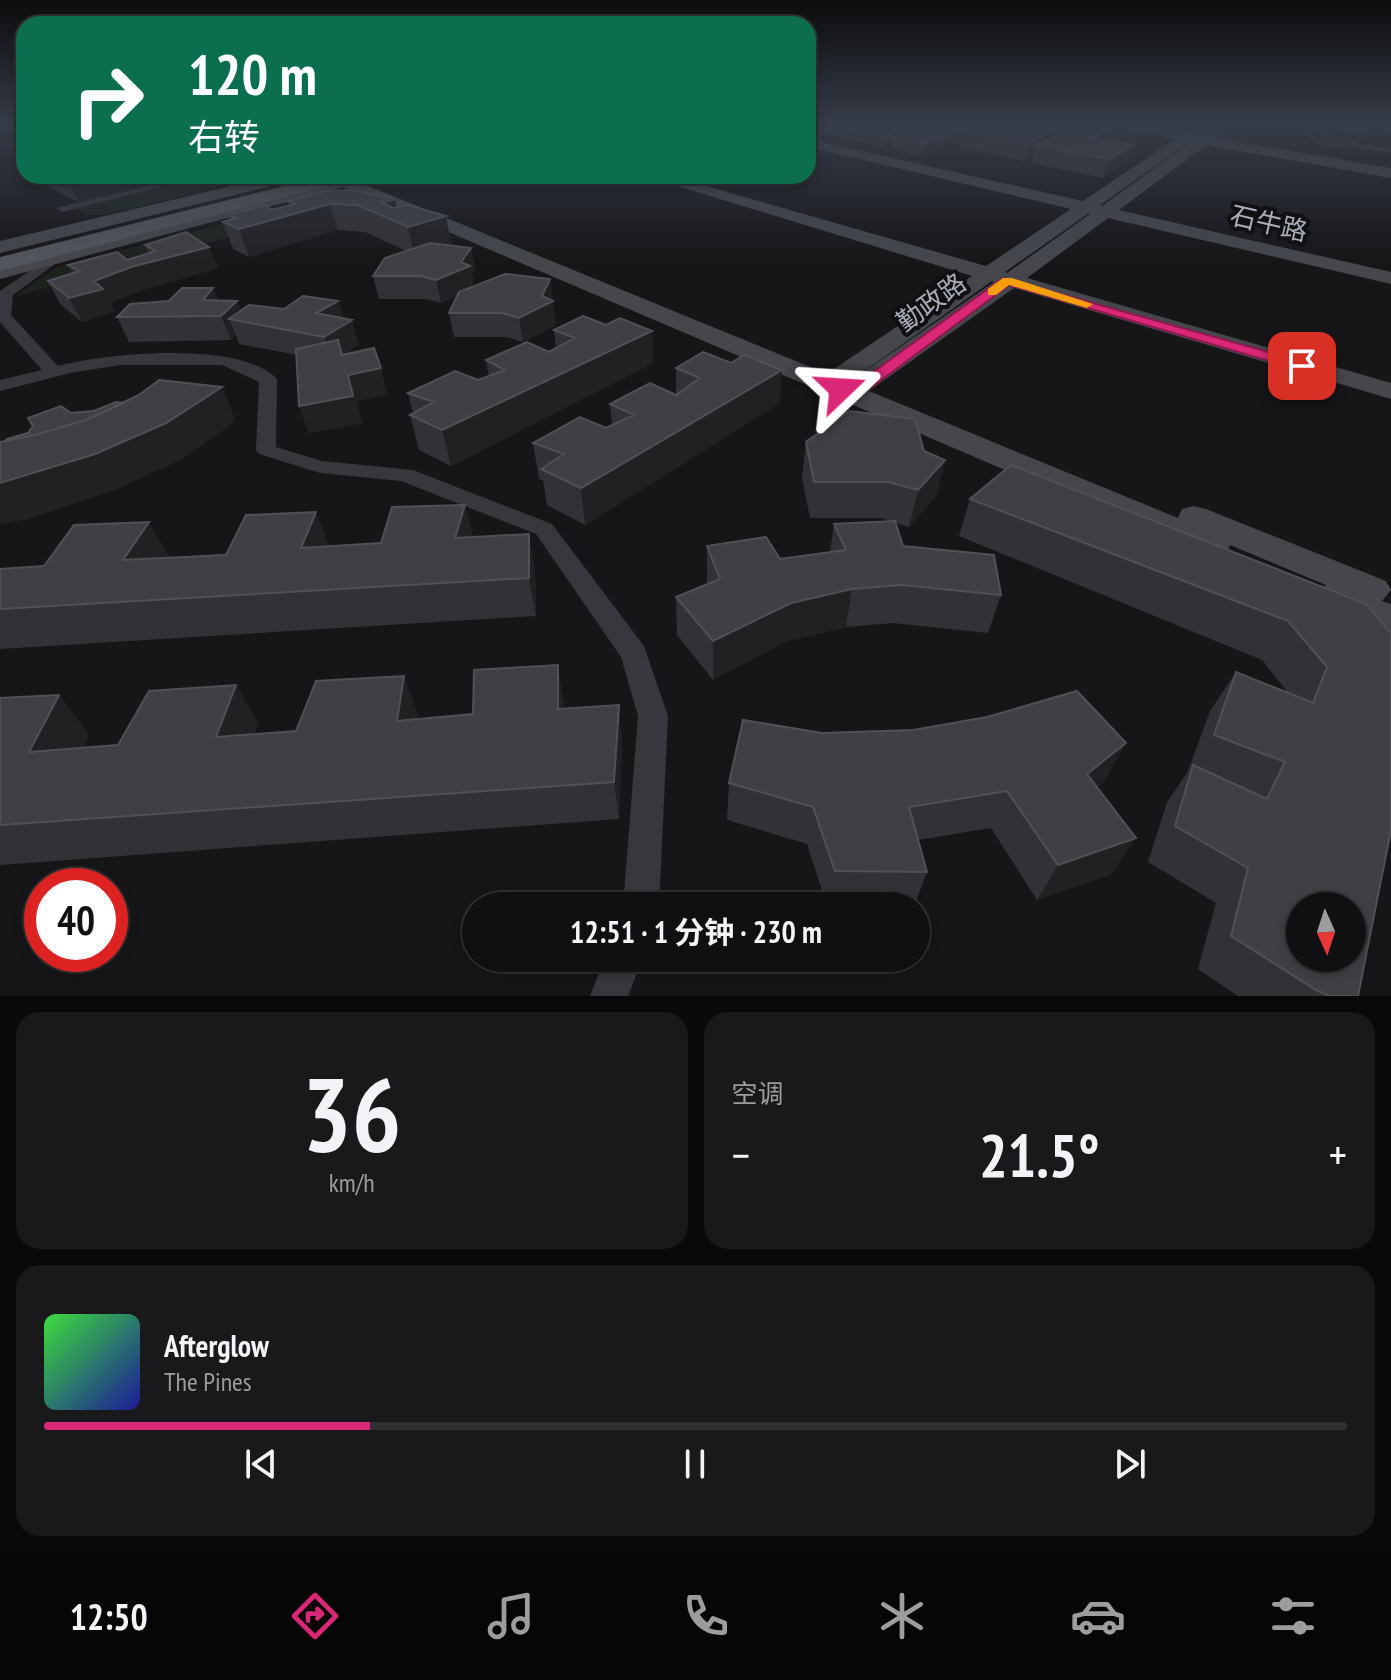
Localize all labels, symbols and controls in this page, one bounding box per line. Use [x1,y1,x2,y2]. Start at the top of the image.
text: 120 m [188,38,317,110]
icon: right [56,48,160,152]
text: 右转 [188,113,260,160]
street label: 石牛路 [1227,198,1311,248]
street label: 勤政路 [890,266,972,338]
pin [1268,332,1336,400]
icon: arrive [1280,344,1324,388]
position arrow [799,347,883,431]
speed limit sign: 40 [24,868,128,972]
north arrow [1286,892,1366,972]
map controls [1286,892,1366,972]
text: 12:51 · 1 分钟 · 230 m [570,912,822,951]
text: 36 [302,1046,401,1181]
text: 空调 [732,1077,784,1110]
text: 21.5° [979,1116,1100,1194]
text: − [732,1126,750,1183]
text: + [1329,1126,1347,1183]
text: km/h [329,1166,375,1199]
text: Afterglow [164,1326,269,1365]
text: The Pines [164,1365,252,1398]
icon: previous [239,1442,283,1486]
icon: pause [673,1442,717,1486]
icon: next [1108,1442,1152,1486]
icon: directions [287,1588,343,1644]
icon: music [483,1588,539,1644]
icon: phone [678,1588,734,1644]
icon: climate [874,1588,930,1644]
icon: car [1070,1588,1126,1644]
icon: filters [1265,1588,1321,1644]
text: 12:50 [70,1593,148,1640]

